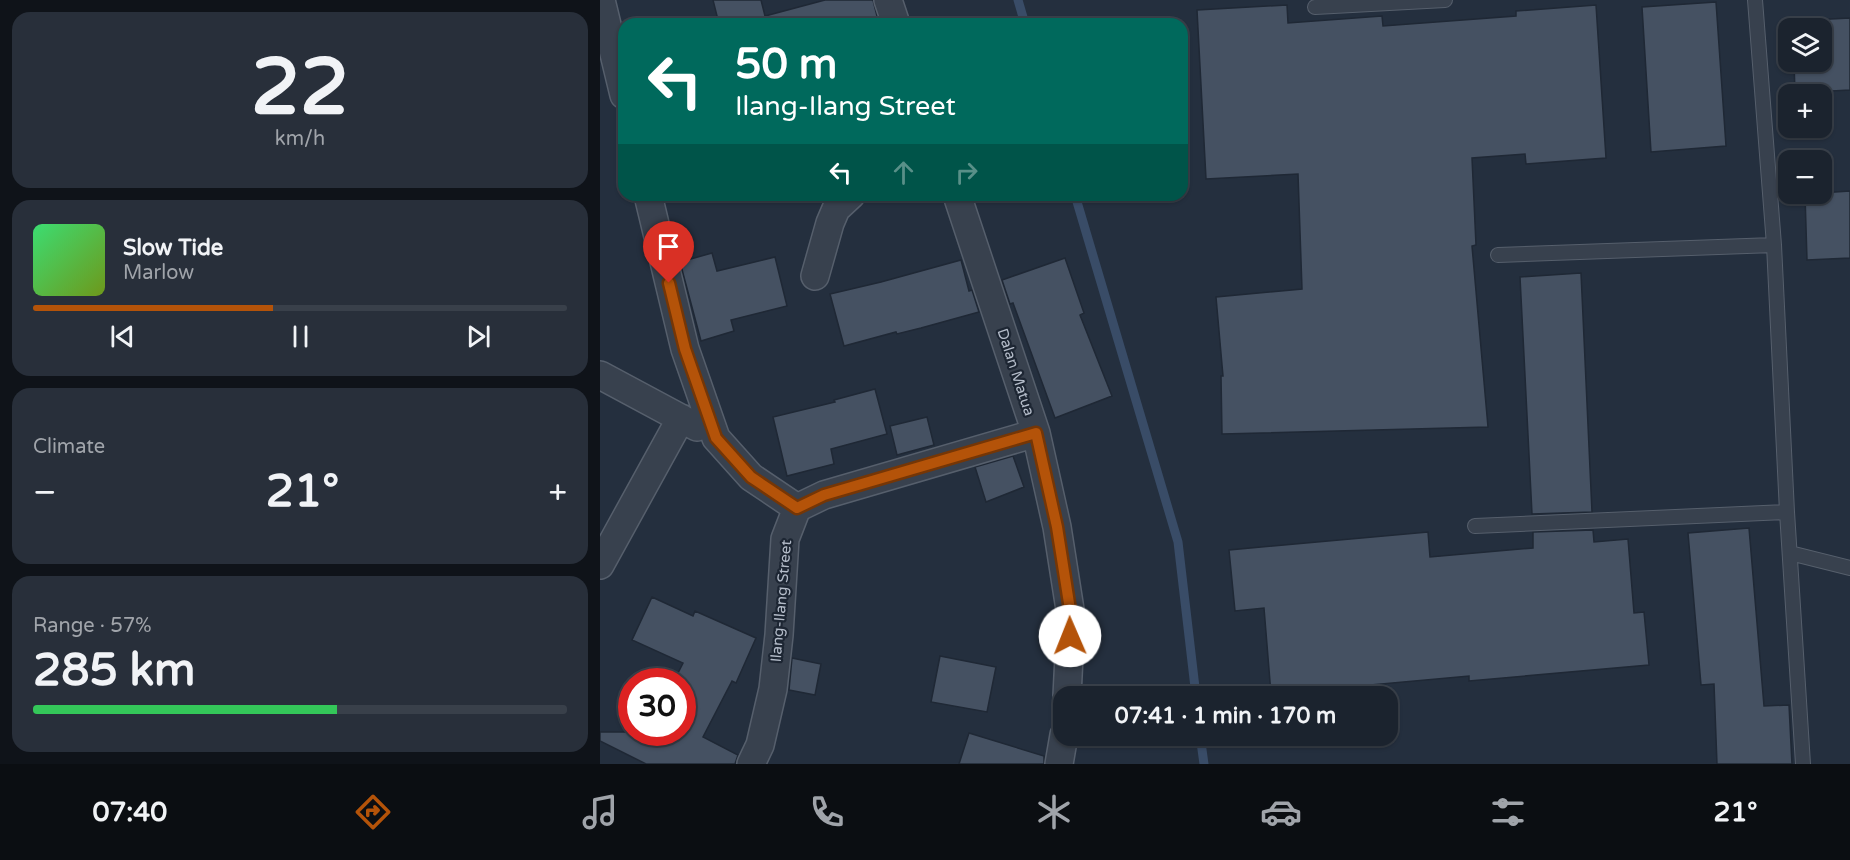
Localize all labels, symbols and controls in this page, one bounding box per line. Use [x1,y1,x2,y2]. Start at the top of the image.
map controls [1778,18,1832,204]
button: layers [1778,18,1832,72]
text: 50 m [735,39,837,90]
text: 22 [251,41,349,135]
icon: left [636,42,714,120]
button: + [1778,84,1832,138]
text: Ilang-Ilang Street [735,90,956,123]
text: km/h [275,127,325,151]
button: − [1778,150,1832,204]
icon: left [824,156,857,189]
icon: ahead [887,156,920,189]
icon: right [950,156,983,189]
pin [643,221,694,283]
icon: arrive [652,230,685,263]
text: Slow Tide [123,235,223,261]
text: Marlow [123,261,194,285]
icon: previous [106,320,139,353]
icon: pause [284,320,317,353]
icon: next [462,320,495,353]
street label: Dalan Matua [993,326,1039,418]
text: Climate [33,435,105,459]
text: 21° [266,465,339,519]
text: − [33,473,57,512]
text: + [548,473,567,512]
street label: Ilang-Ilang Street [767,539,795,663]
position arrow [1038,604,1102,668]
text: Range · 57% [33,614,152,638]
text: 285 km [33,644,195,698]
speed limit sign: 30 [618,668,696,746]
text: 07:41 · 1 min · 170 m [1115,703,1336,729]
icon: directions [352,791,394,833]
icon: music [579,791,621,833]
icon: phone [806,791,848,833]
icon: climate [1033,791,1075,833]
icon: car [1260,791,1302,833]
icon: filters [1487,791,1529,833]
text: 07:40 [92,796,167,829]
text: 21° [1713,796,1758,829]

